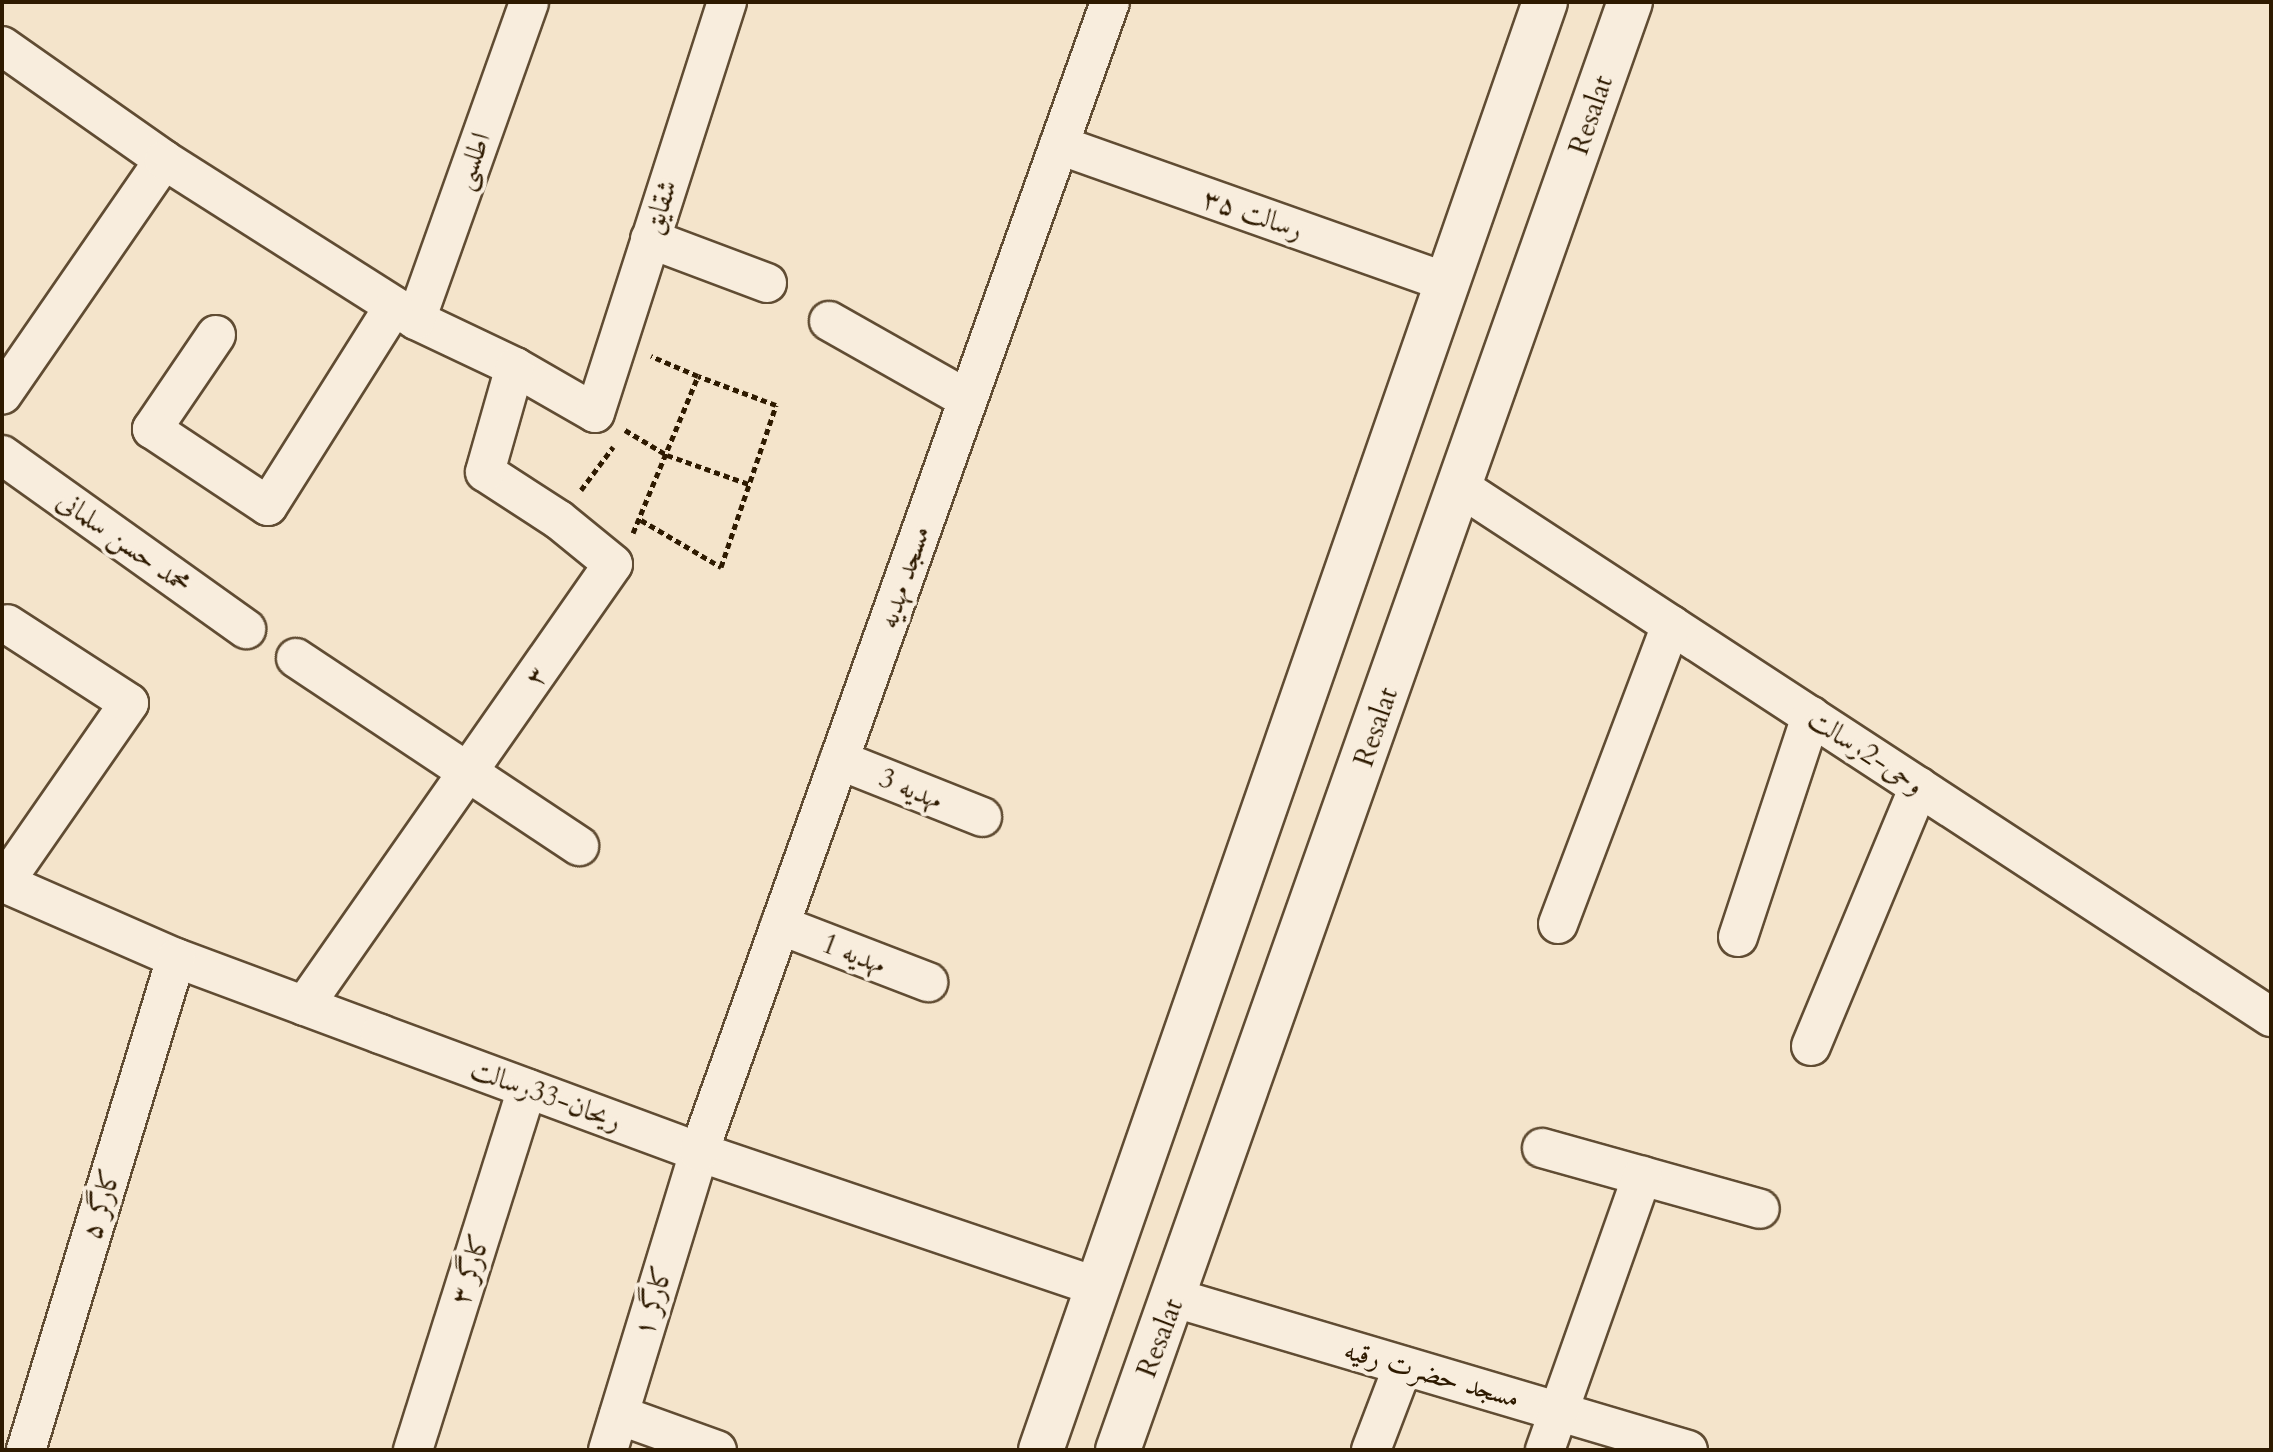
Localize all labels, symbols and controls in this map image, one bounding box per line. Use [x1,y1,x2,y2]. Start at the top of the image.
street label: Resalat [1562,71,1620,159]
street label: اطلسی [446,128,498,194]
street label: شقایق [635,176,685,238]
street label: رسالت ۳۵ [1199,181,1307,247]
street label: محمد حسن سلمانی [50,483,198,601]
street label: مسجد مهدیه [871,521,937,633]
street label: ۳ [518,660,554,692]
street label: Resalat [1347,683,1405,771]
street label: وحی-2رسالت [1802,702,1930,802]
street label: مهدیه 3 [874,761,948,817]
street label: مهدیه 1 [817,927,891,981]
street label: ریحان-33رسالت [466,1052,626,1138]
street label: کارگر ۵ [74,1165,128,1243]
street label: کارگر ۳ [443,1230,497,1308]
street label: کارگر ۱ [626,1262,680,1340]
street label: Resalat [1130,1294,1190,1382]
street label: مسجد حضرت رقیه [1340,1333,1524,1415]

